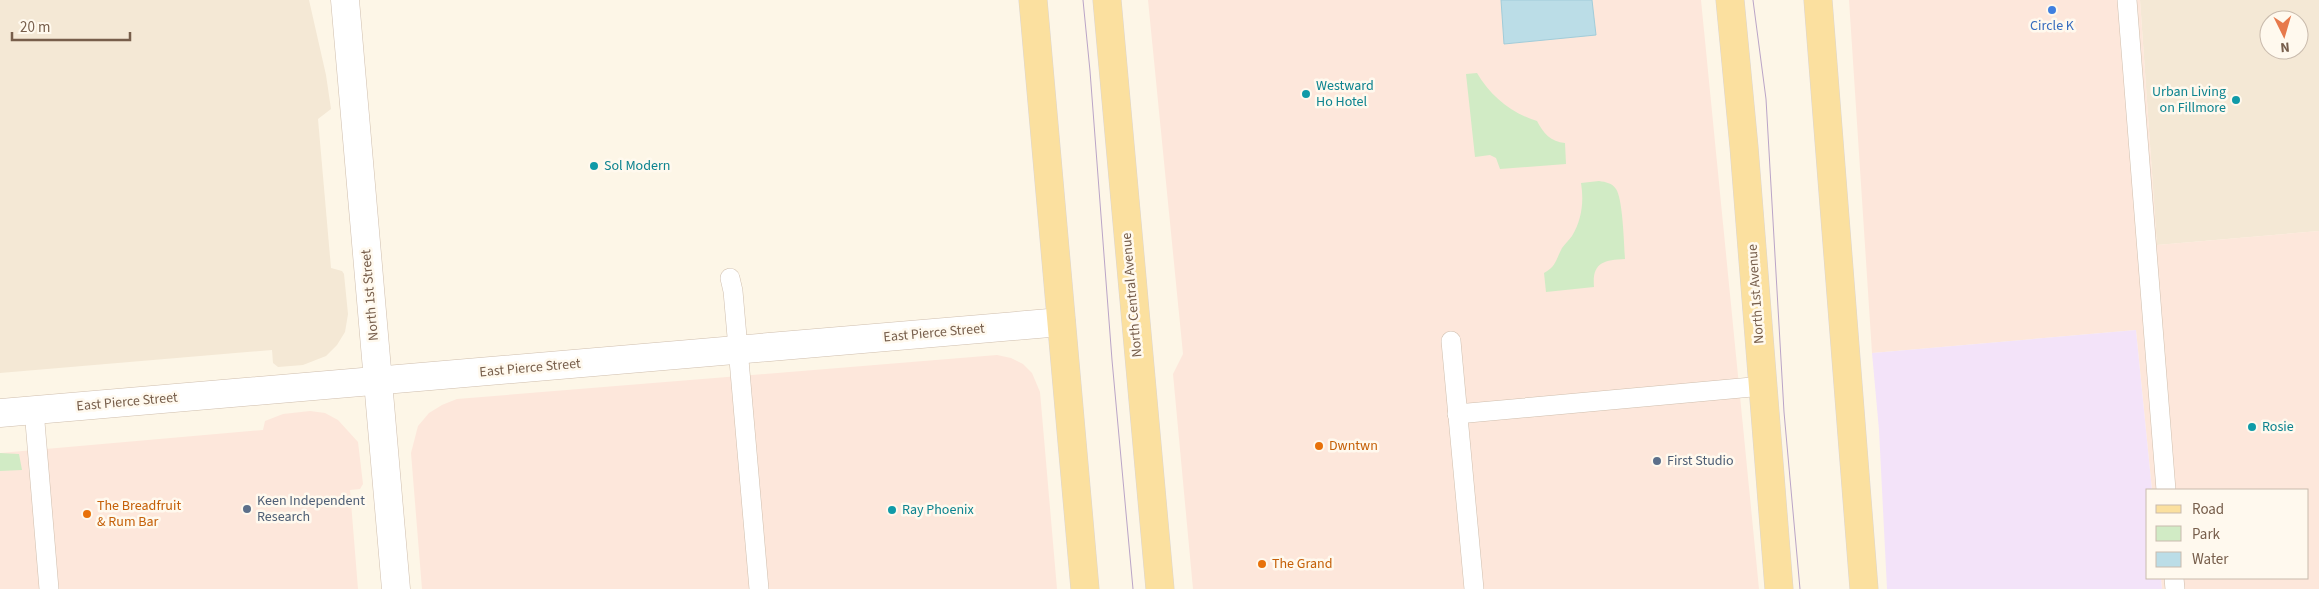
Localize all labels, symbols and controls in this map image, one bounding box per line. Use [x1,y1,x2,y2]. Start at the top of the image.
marker: Circle K [2046,4,2058,16]
scale bar [12,10,130,42]
north arrow [2259,10,2309,60]
place label: Circle K [2030,16,2075,36]
text: 20 m [20,17,50,38]
text: N [2280,37,2291,57]
place label: Westward Ho Hotel [1316,76,1374,112]
place label: Urban Living on Fillmore [2152,82,2226,118]
marker: Westward Ho Hotel [1300,88,1312,100]
marker: Urban Living on Fillmore [2230,94,2242,106]
place label: Sol Modern [604,156,670,176]
marker: Sol Modern [588,160,600,172]
street label: North Central Avenue [1117,232,1147,358]
street label: North 1st Avenue [1743,243,1769,345]
street label: North 1st Street [356,248,384,342]
street label: East Pierce Street [883,319,986,347]
street label: East Pierce Street [479,354,582,382]
street label: East Pierce Street [76,388,179,416]
place label: Rosie [2262,417,2294,437]
marker: Rosie [2246,421,2258,433]
place label: Dwntwn [1329,436,1378,456]
marker: Dwntwn [1313,440,1325,452]
place label: First Studio [1667,451,1734,471]
marker: First Studio [1651,455,1663,467]
legend [2146,489,2309,579]
place label: Keen Independent Research [257,491,365,527]
place label: The Breadfruit & Rum Bar [97,496,181,532]
text: Road [2192,499,2224,520]
place label: Ray Phoenix [902,500,974,520]
marker: Keen Independent Research [241,503,253,515]
marker: Ray Phoenix [886,504,898,516]
marker: The Breadfruit & Rum Bar [81,508,93,520]
text: Park [2192,524,2221,545]
text: Water [2192,549,2229,570]
place label: The Grand [1272,554,1333,574]
marker: The Grand [1256,558,1268,570]

